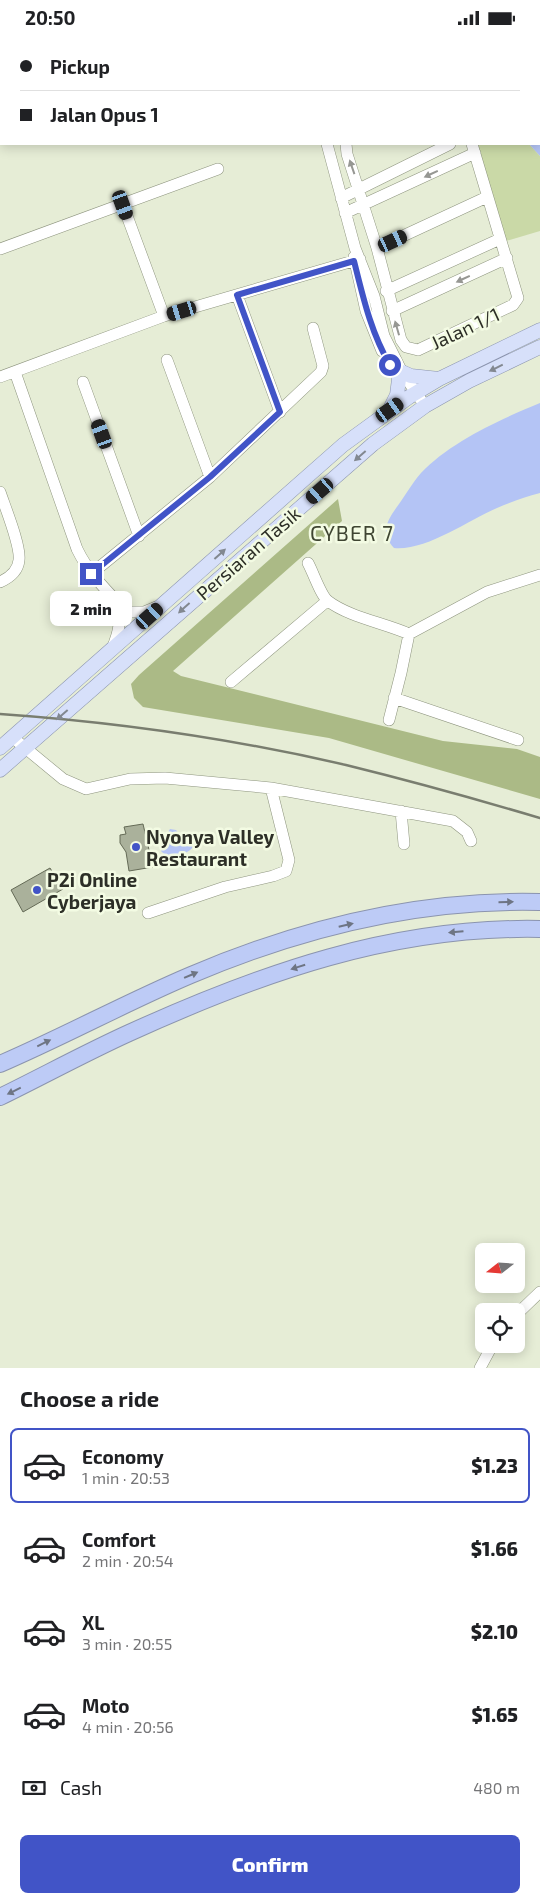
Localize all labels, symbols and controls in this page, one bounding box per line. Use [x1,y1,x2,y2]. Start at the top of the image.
text: 20:50 [25,6,75,29]
text: Pickup [50,55,110,78]
text: Jalan Opus 1 [50,103,159,126]
one-way arrow [348,159,355,174]
one-way arrow [424,170,438,178]
car [110,188,135,222]
car [376,228,409,254]
one-way arrow [456,275,470,283]
car [165,299,198,323]
street label: Jalan 1/1 [427,302,503,354]
one-way arrow [393,321,401,336]
route start [379,354,401,376]
one-way arrow [489,364,503,372]
car [373,395,406,425]
car [89,417,114,451]
one-way arrow [354,450,367,461]
car [303,475,336,507]
street label: Persiaran Tasik [191,501,305,604]
district label: CYBER 7 [310,520,394,545]
one-way arrow [214,548,227,559]
route end [80,563,102,585]
callout: 2 min [50,591,132,627]
text: 2 min [70,599,112,618]
car [133,600,166,632]
one-way arrow [179,602,191,614]
one-way arrow [56,710,69,721]
place label: Nyonya Valley Restaurant [146,825,275,870]
marker: Nyonya Valley Restaurant [130,841,142,853]
place label: P2i Online Cyberjaya [47,868,138,914]
marker: P2i Online Cyberjaya [31,884,43,896]
one-way arrow [498,898,514,906]
one-way arrow [338,921,353,929]
one-way arrow [448,928,464,936]
one-way arrow [290,963,305,971]
one-way arrow [184,970,198,978]
one-way arrow [37,1039,51,1047]
one-way arrow [7,1087,21,1095]
north arrow [475,1243,525,1293]
map controls [475,1243,525,1353]
button: locate [475,1303,525,1353]
text: Choose a ride [20,1385,159,1411]
icon: car [22,1443,67,1488]
text: Economy [82,1445,164,1468]
text: $1.23 [471,1454,518,1477]
text: 1 min · 20:53 [82,1468,170,1487]
icon: car [22,1526,67,1571]
text: Comfort [82,1528,156,1551]
text: $1.66 [471,1537,518,1560]
text: 2 min · 20:54 [82,1551,174,1570]
icon: car [22,1609,67,1654]
text: XL [82,1611,104,1634]
text: $2.10 [471,1620,518,1643]
text: 3 min · 20:55 [82,1634,172,1653]
icon: car [22,1692,67,1737]
text: Moto [82,1694,130,1717]
text: $1.65 [471,1703,518,1726]
text: 4 min · 20:56 [82,1717,174,1736]
icon: cash [20,1774,48,1802]
text: Cash [60,1776,102,1799]
text: 480 m [473,1778,520,1797]
button: Confirm [20,1835,520,1893]

